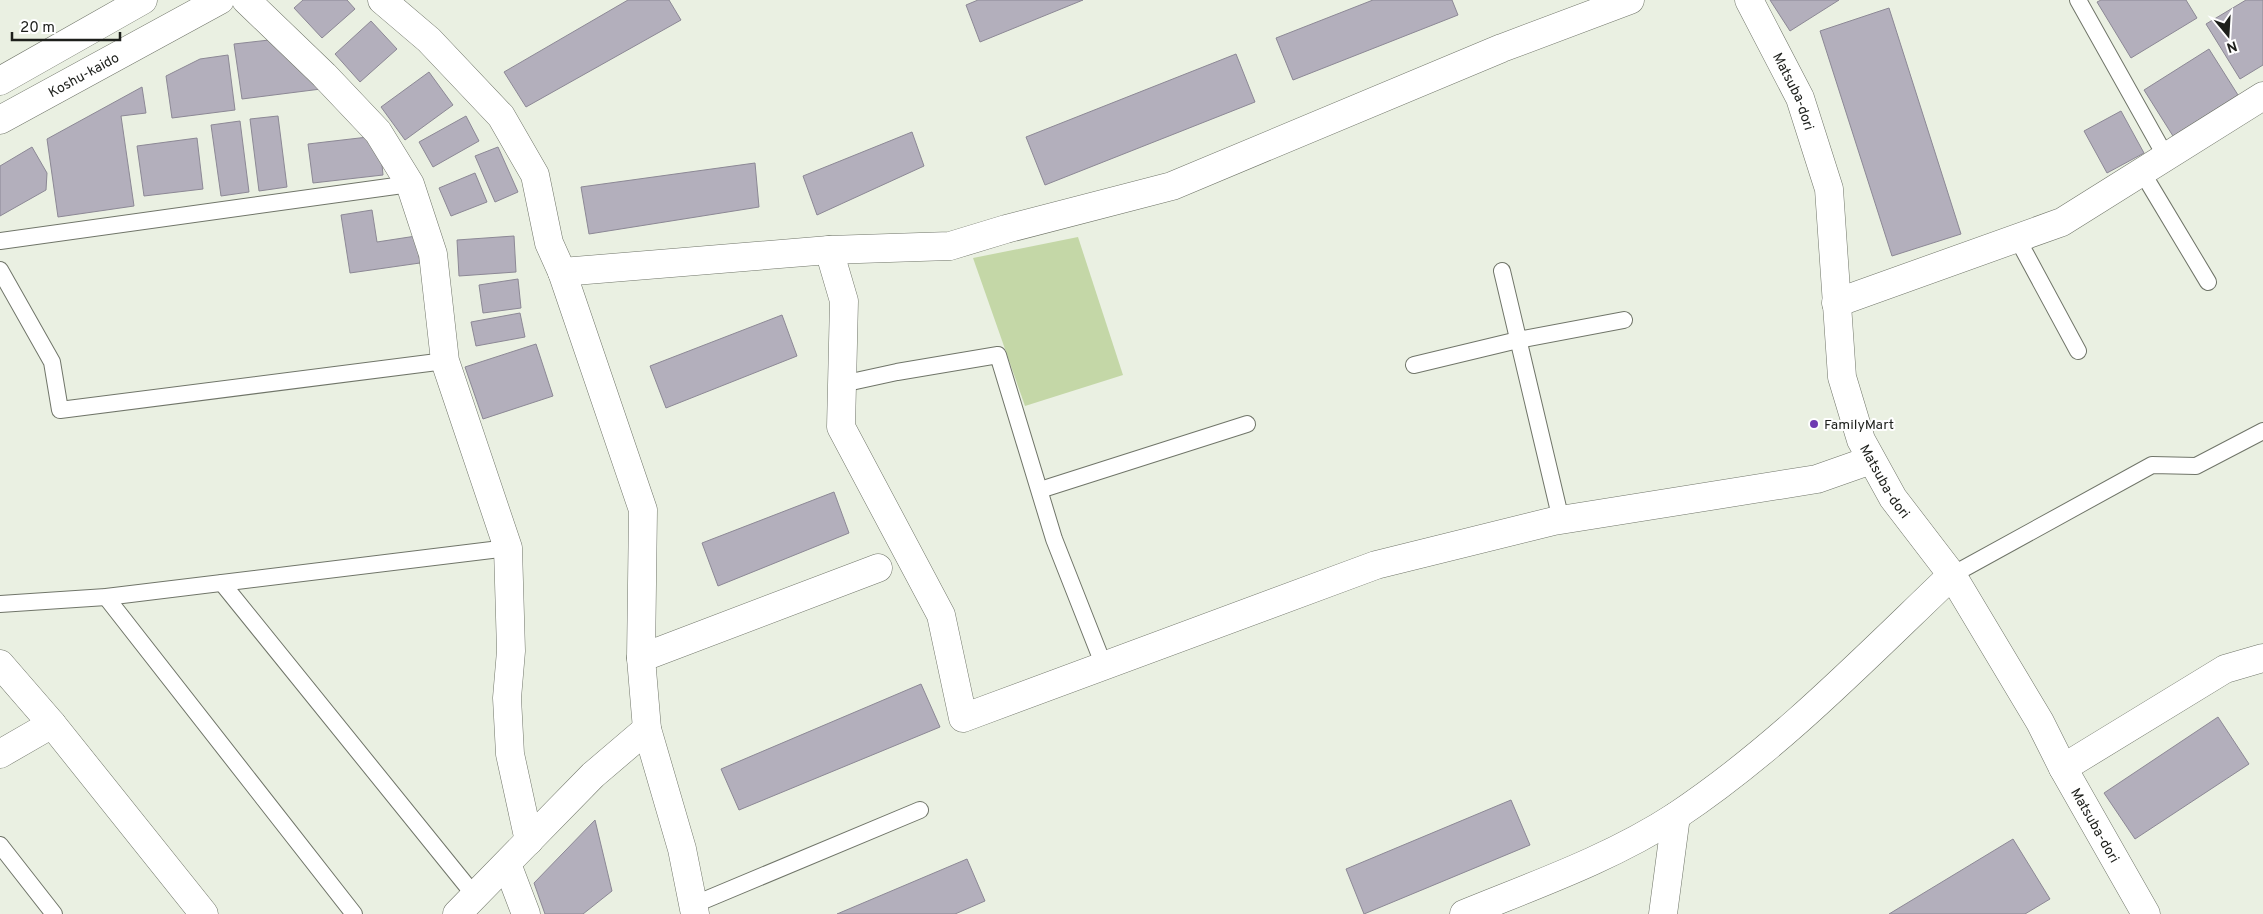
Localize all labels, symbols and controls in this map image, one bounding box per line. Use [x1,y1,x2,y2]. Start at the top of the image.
scale bar [12,10,120,42]
north arrow [2203,10,2253,60]
text: 20 m [20,19,55,38]
text: N [2224,36,2239,56]
street label: Koshu-kaido [46,50,123,102]
street label: Matsuba-dori [1768,50,1817,133]
place label: FamilyMart [1824,417,1894,434]
marker: FamilyMart [1808,418,1820,430]
street label: Matsuba-dori [1855,442,1913,522]
street label: Matsuba-dori [2066,786,2122,866]

